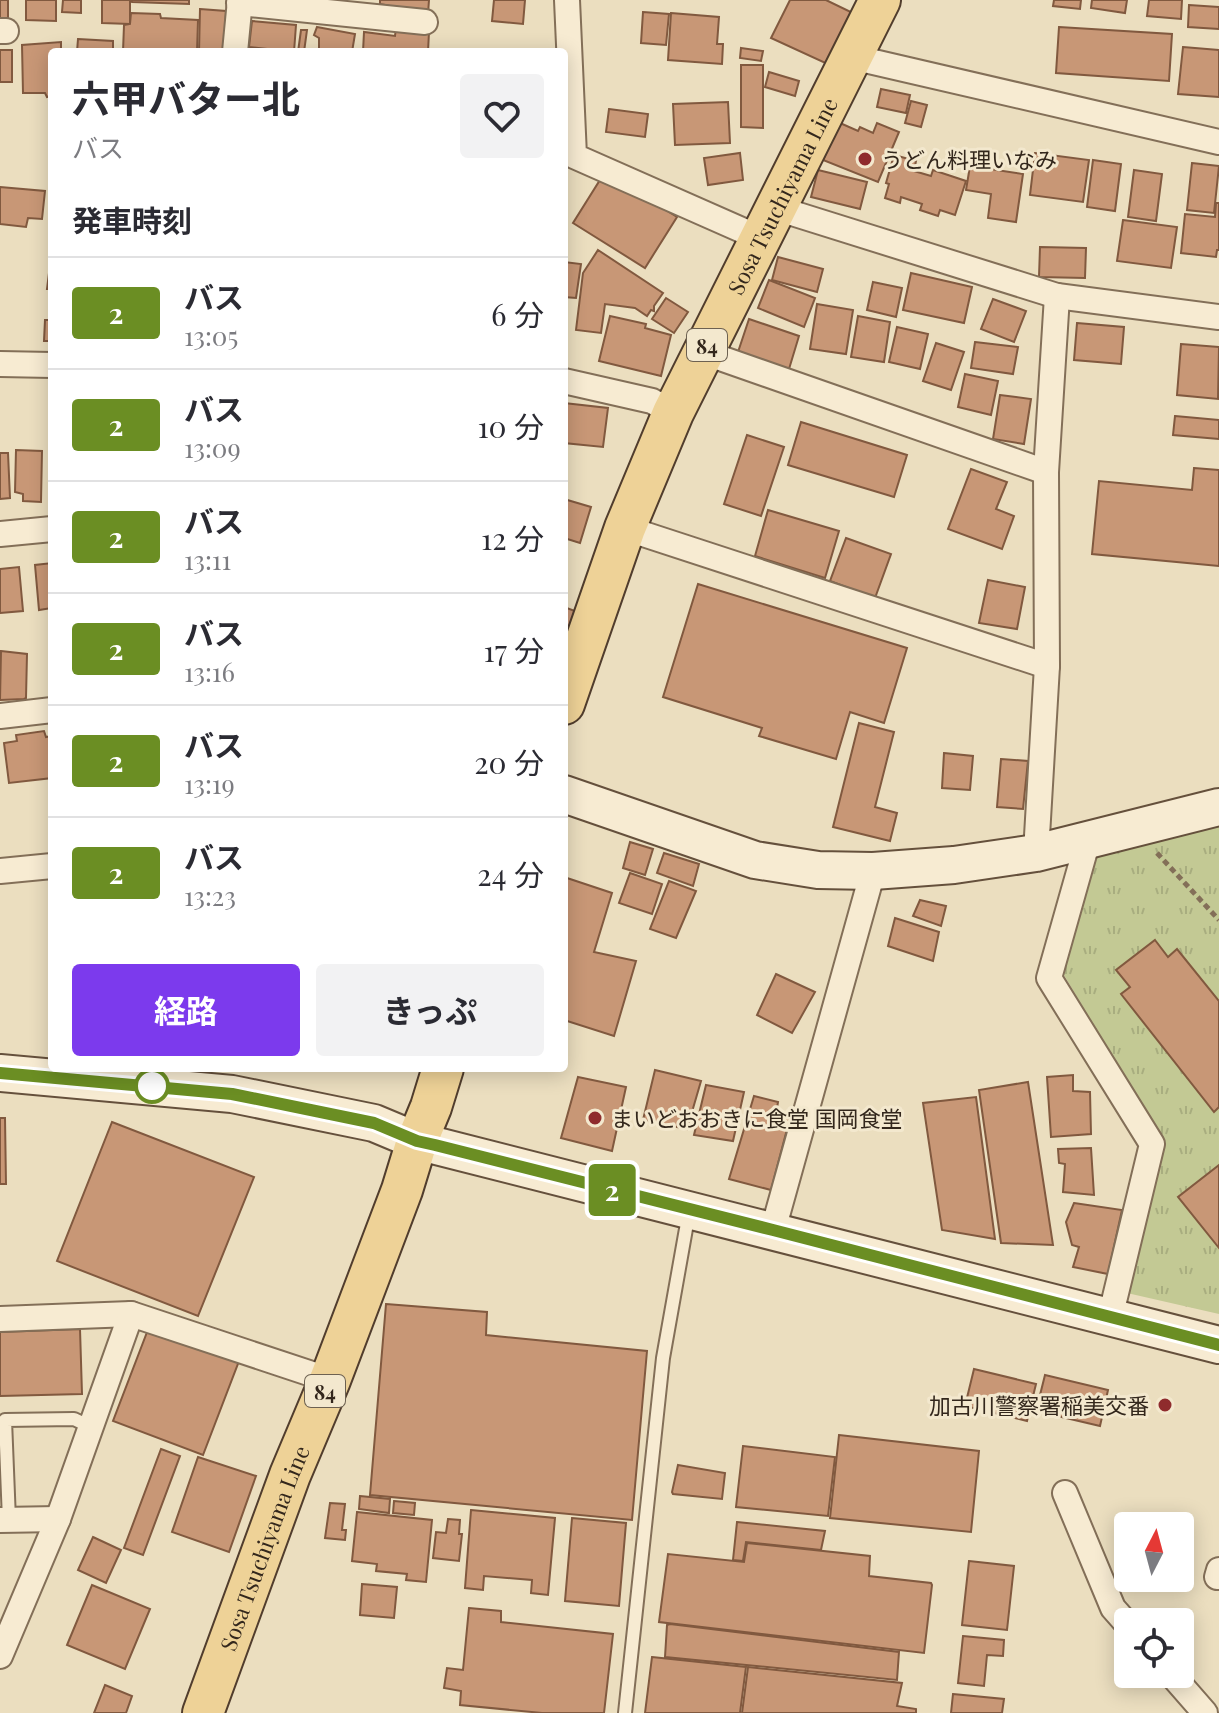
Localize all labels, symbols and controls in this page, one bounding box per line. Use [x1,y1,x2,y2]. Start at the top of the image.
text: 六甲バター北 [72,72,300,123]
button: heart [460,74,544,158]
street label: Sosa Tsuchiyama Line [720,92,844,299]
text: バス [72,130,124,165]
place label: うどん料理いなみ [881,144,1057,174]
marker: うどん料理いなみ [856,150,874,168]
text: 発車時刻 [72,200,192,240]
text: バス [184,277,244,317]
text: 2 [109,294,123,331]
text: 6 分 [491,294,544,334]
text: 13:05 [184,318,238,353]
road number: 84 [687,329,727,361]
text: バス [184,389,244,429]
text: 2 [109,406,123,443]
text: 10 分 [477,406,544,446]
text: 13:09 [184,430,241,465]
text: バス [184,501,244,541]
text: 2 [109,518,123,555]
text: 12 分 [481,518,544,558]
text: 13:11 [184,542,231,577]
text: バス [184,613,244,653]
text: 2 [109,630,123,667]
text: 17 分 [484,630,544,670]
text: 13:16 [184,654,235,689]
text: バス [184,725,244,765]
text: 2 [109,742,123,779]
text: 20 分 [474,742,544,782]
text: 13:19 [184,766,235,801]
text: バス [184,837,244,877]
text: 2 [109,854,123,891]
text: 24 分 [477,854,544,894]
text: 13:23 [184,878,236,913]
button: 経路 [72,964,300,1056]
button: きっぷ [316,964,544,1056]
unlabelled marker [135,1069,169,1103]
place label: まいどおおきに食堂 国岡食堂 [611,1103,902,1133]
marker: まいどおおきに食堂 国岡食堂 [586,1109,604,1127]
line badge: 2 [586,1164,638,1216]
text: 2 [605,1171,619,1208]
road number: 84 [305,1375,345,1407]
place label: 加古川警察署稲美交番 [929,1390,1149,1420]
marker: 加古川警察署稲美交番 [1156,1396,1174,1414]
street label: Sosa Tsuchiyama Line [212,1441,316,1655]
north arrow [1114,1512,1194,1592]
map controls [1114,1512,1194,1688]
button: locate [1114,1608,1194,1688]

